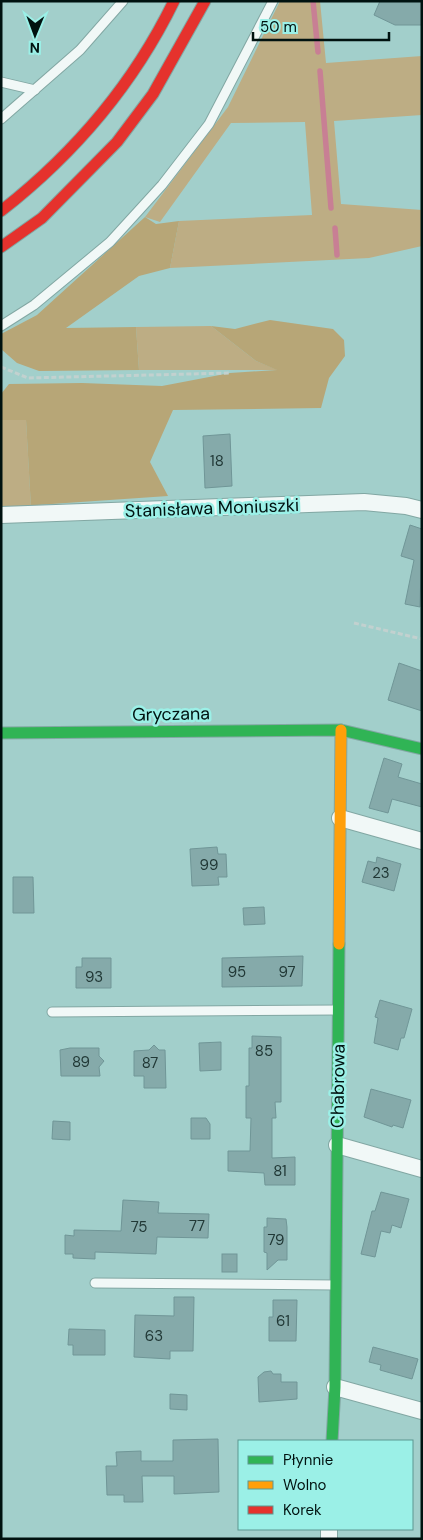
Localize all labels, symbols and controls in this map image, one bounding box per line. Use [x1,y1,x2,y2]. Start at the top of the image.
north arrow [10,10,60,60]
scale bar [253,10,389,42]
text: 50 m [260,17,297,37]
text: N [30,39,40,57]
house number: 18 [210,451,224,471]
street label: Stanisława Moniuszki [124,493,300,523]
street label: Gryczana [132,701,210,727]
house number: 99 [200,855,218,875]
house number: 23 [372,863,390,883]
house number: 95 [228,962,246,982]
house number: 97 [278,962,296,982]
house number: 93 [85,967,103,987]
house number: 85 [255,1041,273,1061]
street label: Chabrowa [325,1044,351,1128]
house number: 89 [72,1052,90,1072]
house number: 87 [142,1053,158,1073]
house number: 81 [273,1161,287,1181]
house number: 77 [189,1216,205,1236]
house number: 75 [131,1217,147,1237]
house number: 79 [267,1230,285,1250]
house number: 61 [276,1311,290,1331]
house number: 63 [145,1326,163,1346]
legend [238,1440,413,1530]
text: Płynnie [283,1450,333,1470]
text: Wolno [283,1475,327,1495]
text: Korek [283,1500,322,1520]

